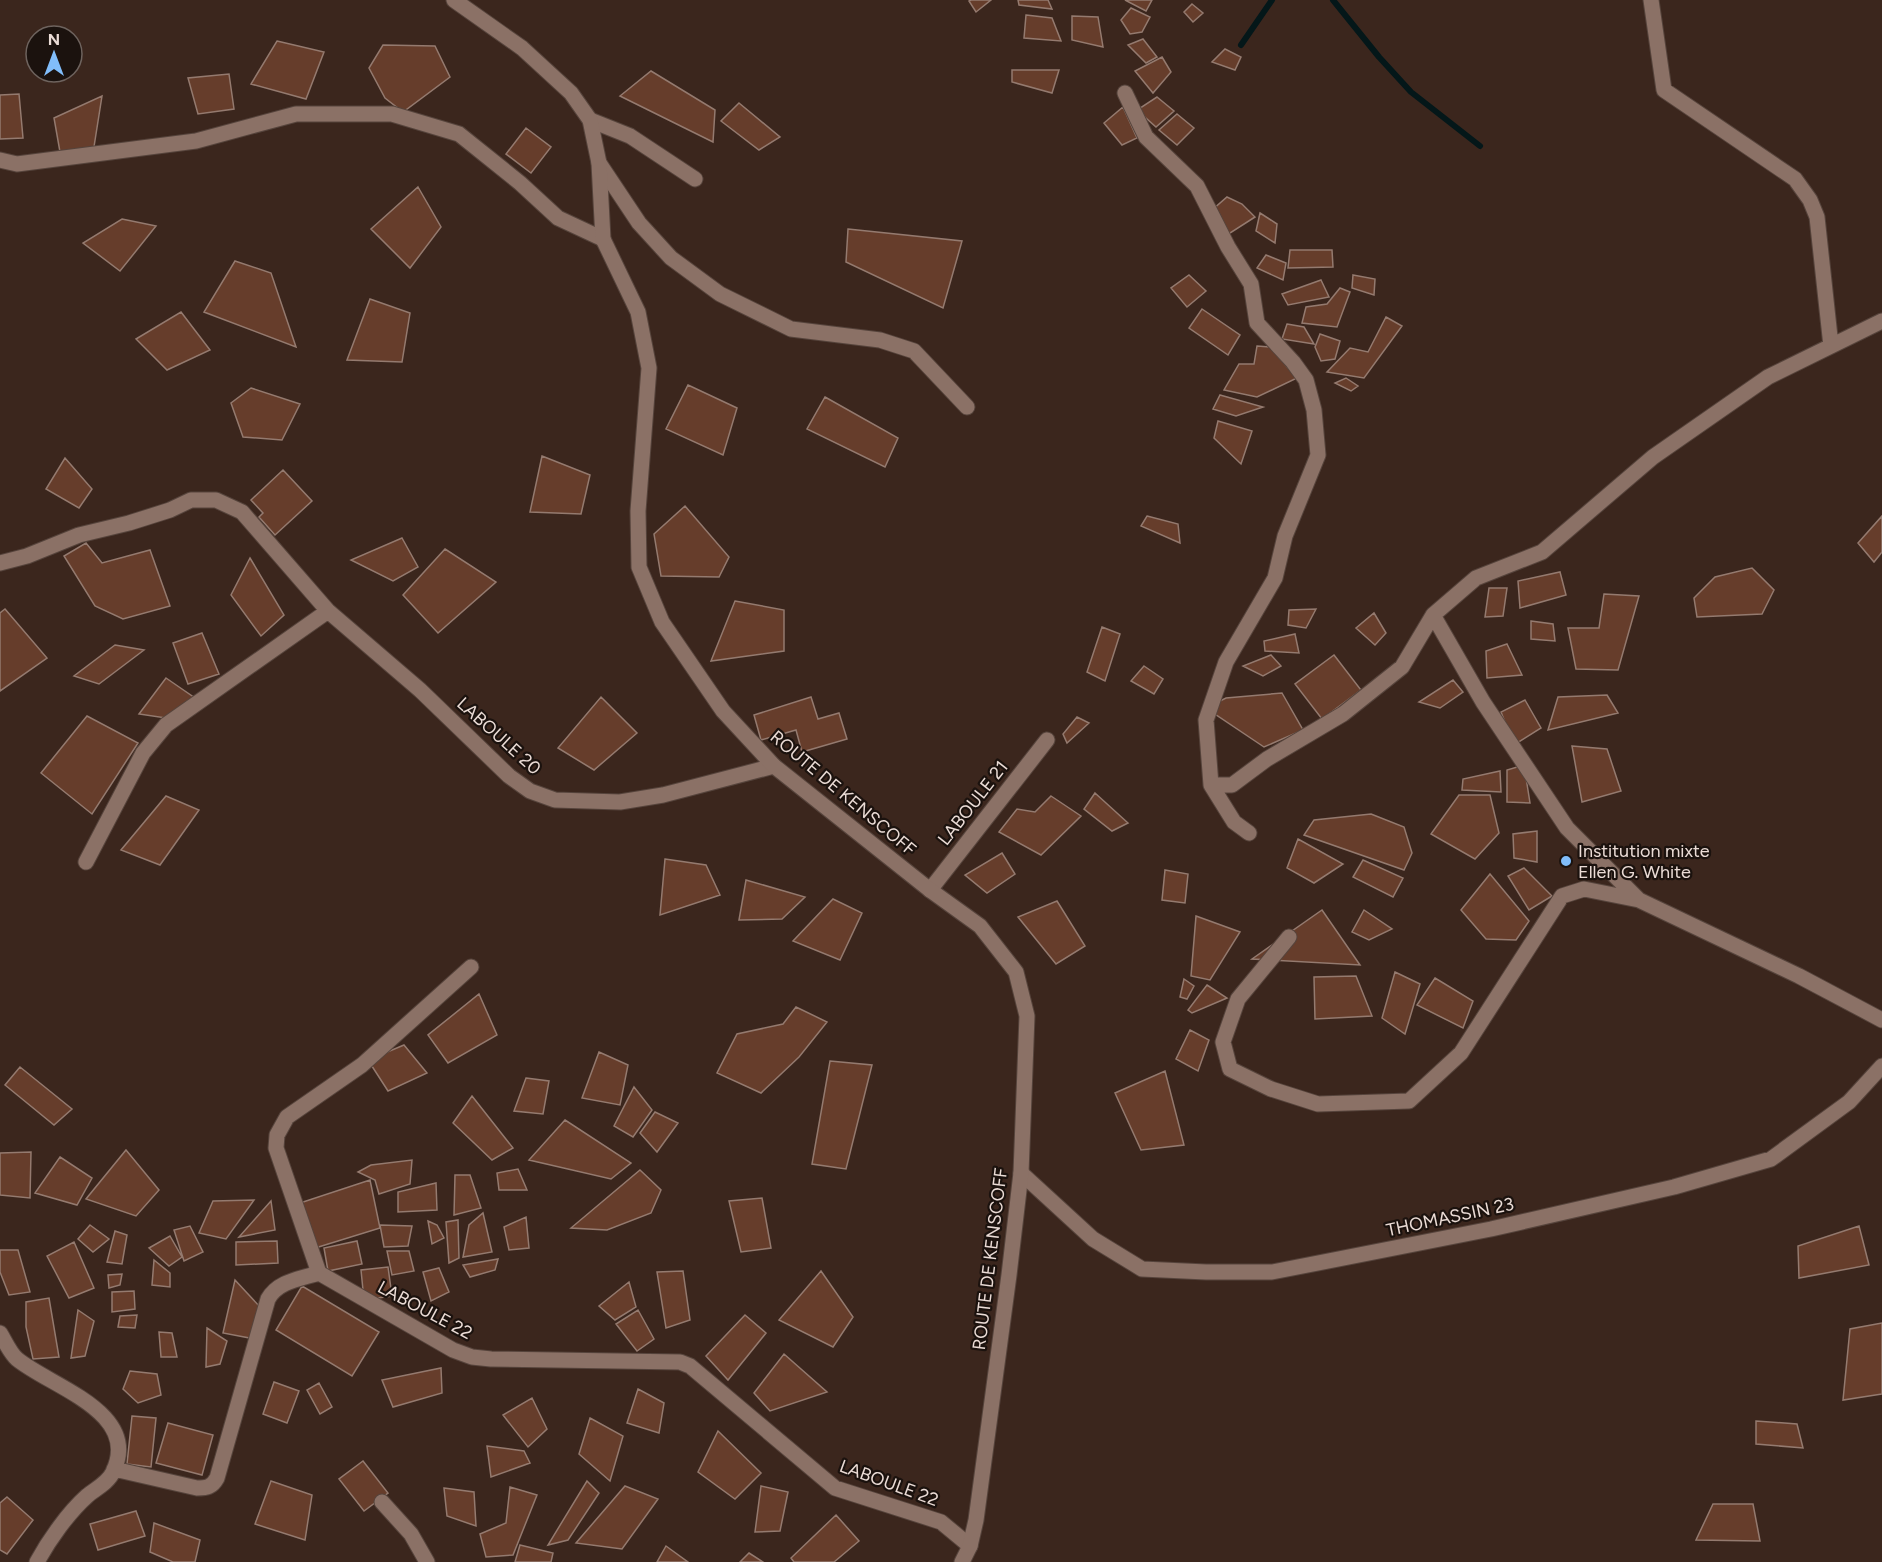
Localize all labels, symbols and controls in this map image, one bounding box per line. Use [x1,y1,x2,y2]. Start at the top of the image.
north arrow [24,24,84,84]
text: N [48,30,60,49]
street label: LABOULE 20 [453,693,545,779]
street label: ROUTE DE KENSCOFF [766,726,921,861]
street label: LABOULE 21 [933,756,1013,850]
place label: Institution mixte Ellen G. White [1578,840,1710,883]
marker: Institution mixte Ellen G. White [1559,854,1573,868]
street label: ROUTE DE KENSCOFF [968,1166,1012,1351]
street label: THOMASSIN 23 [1384,1193,1516,1241]
street label: LABOULE 22 [374,1276,476,1344]
street label: LABOULE 22 [836,1455,942,1511]

